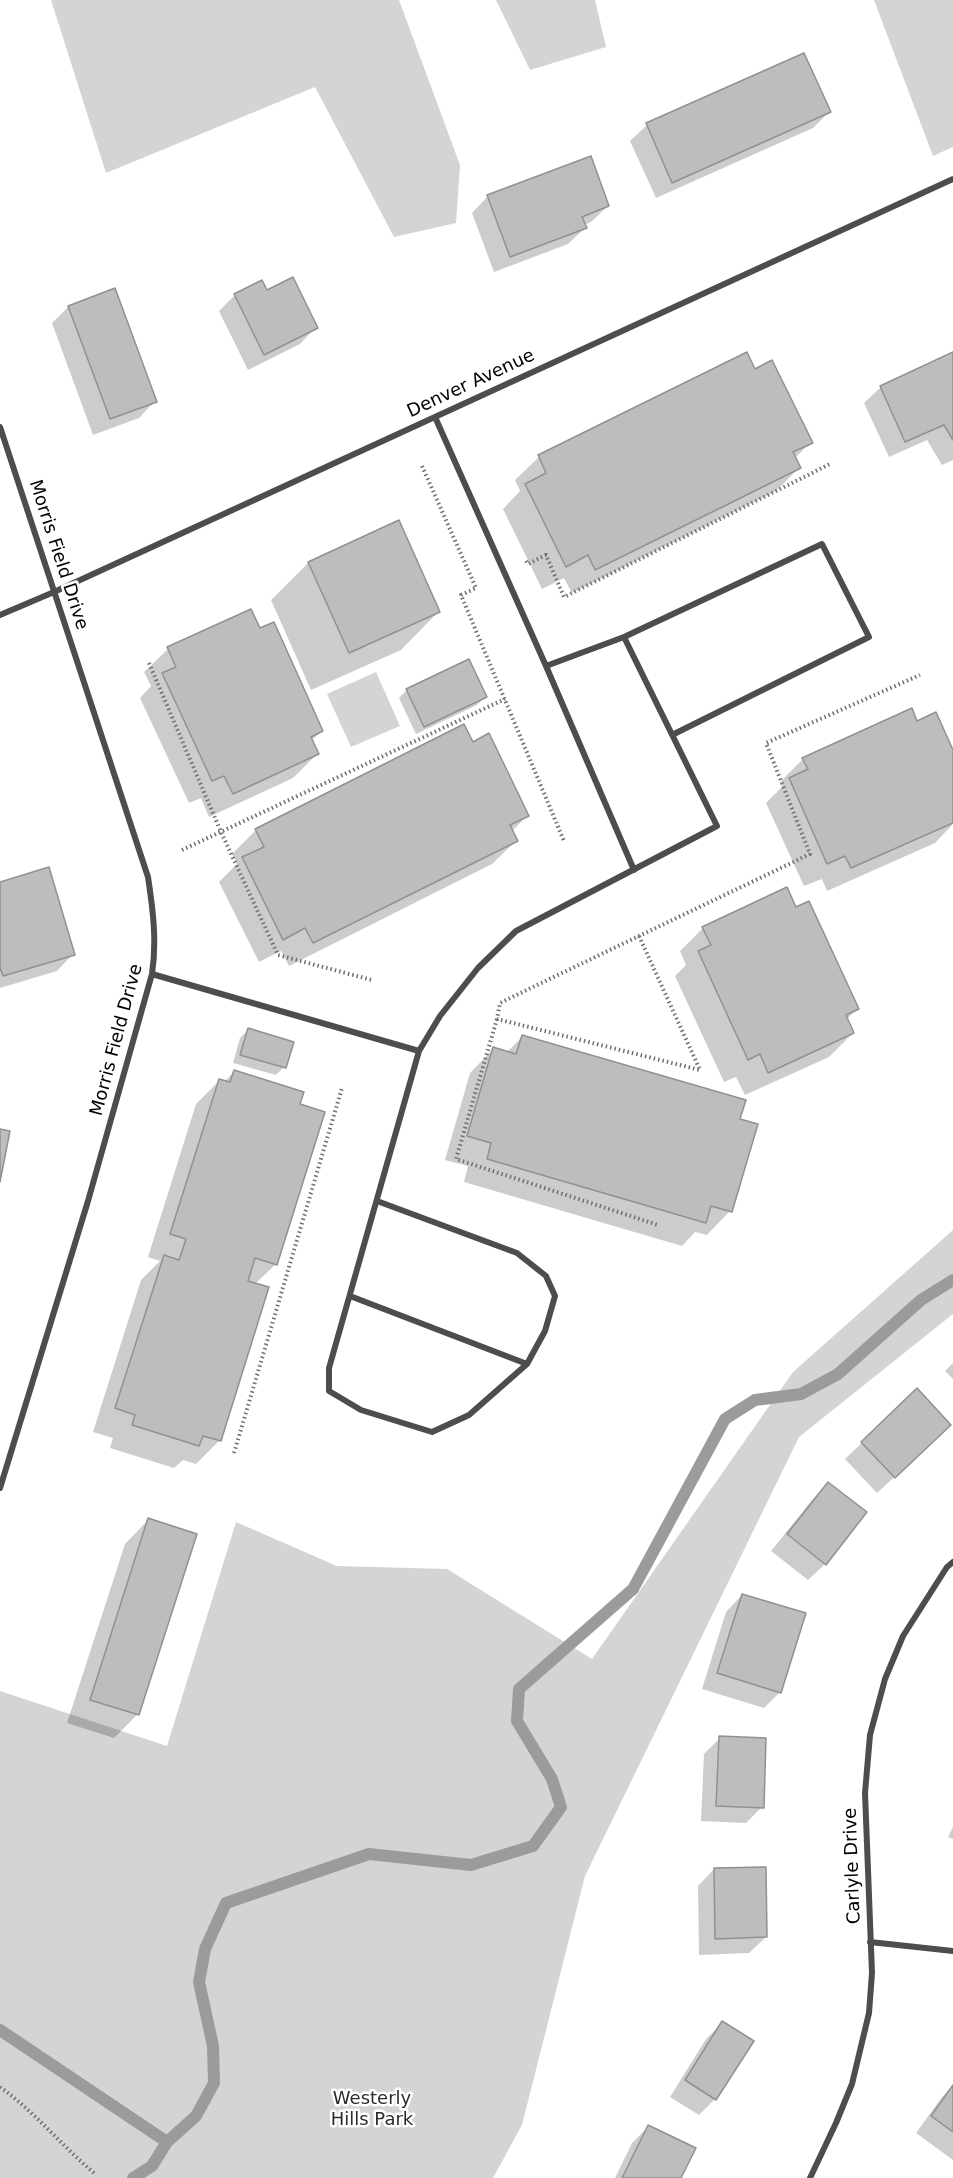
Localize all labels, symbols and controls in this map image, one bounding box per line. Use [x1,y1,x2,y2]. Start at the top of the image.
street label: Denver Avenue [404,345,538,423]
street label: Morris Field Drive [24,477,92,633]
street label: Morris Field Drive [86,962,148,1118]
street label: Carlyle Drive [840,1807,866,1925]
park label: Westerly Hills Park [331,2088,413,2130]

